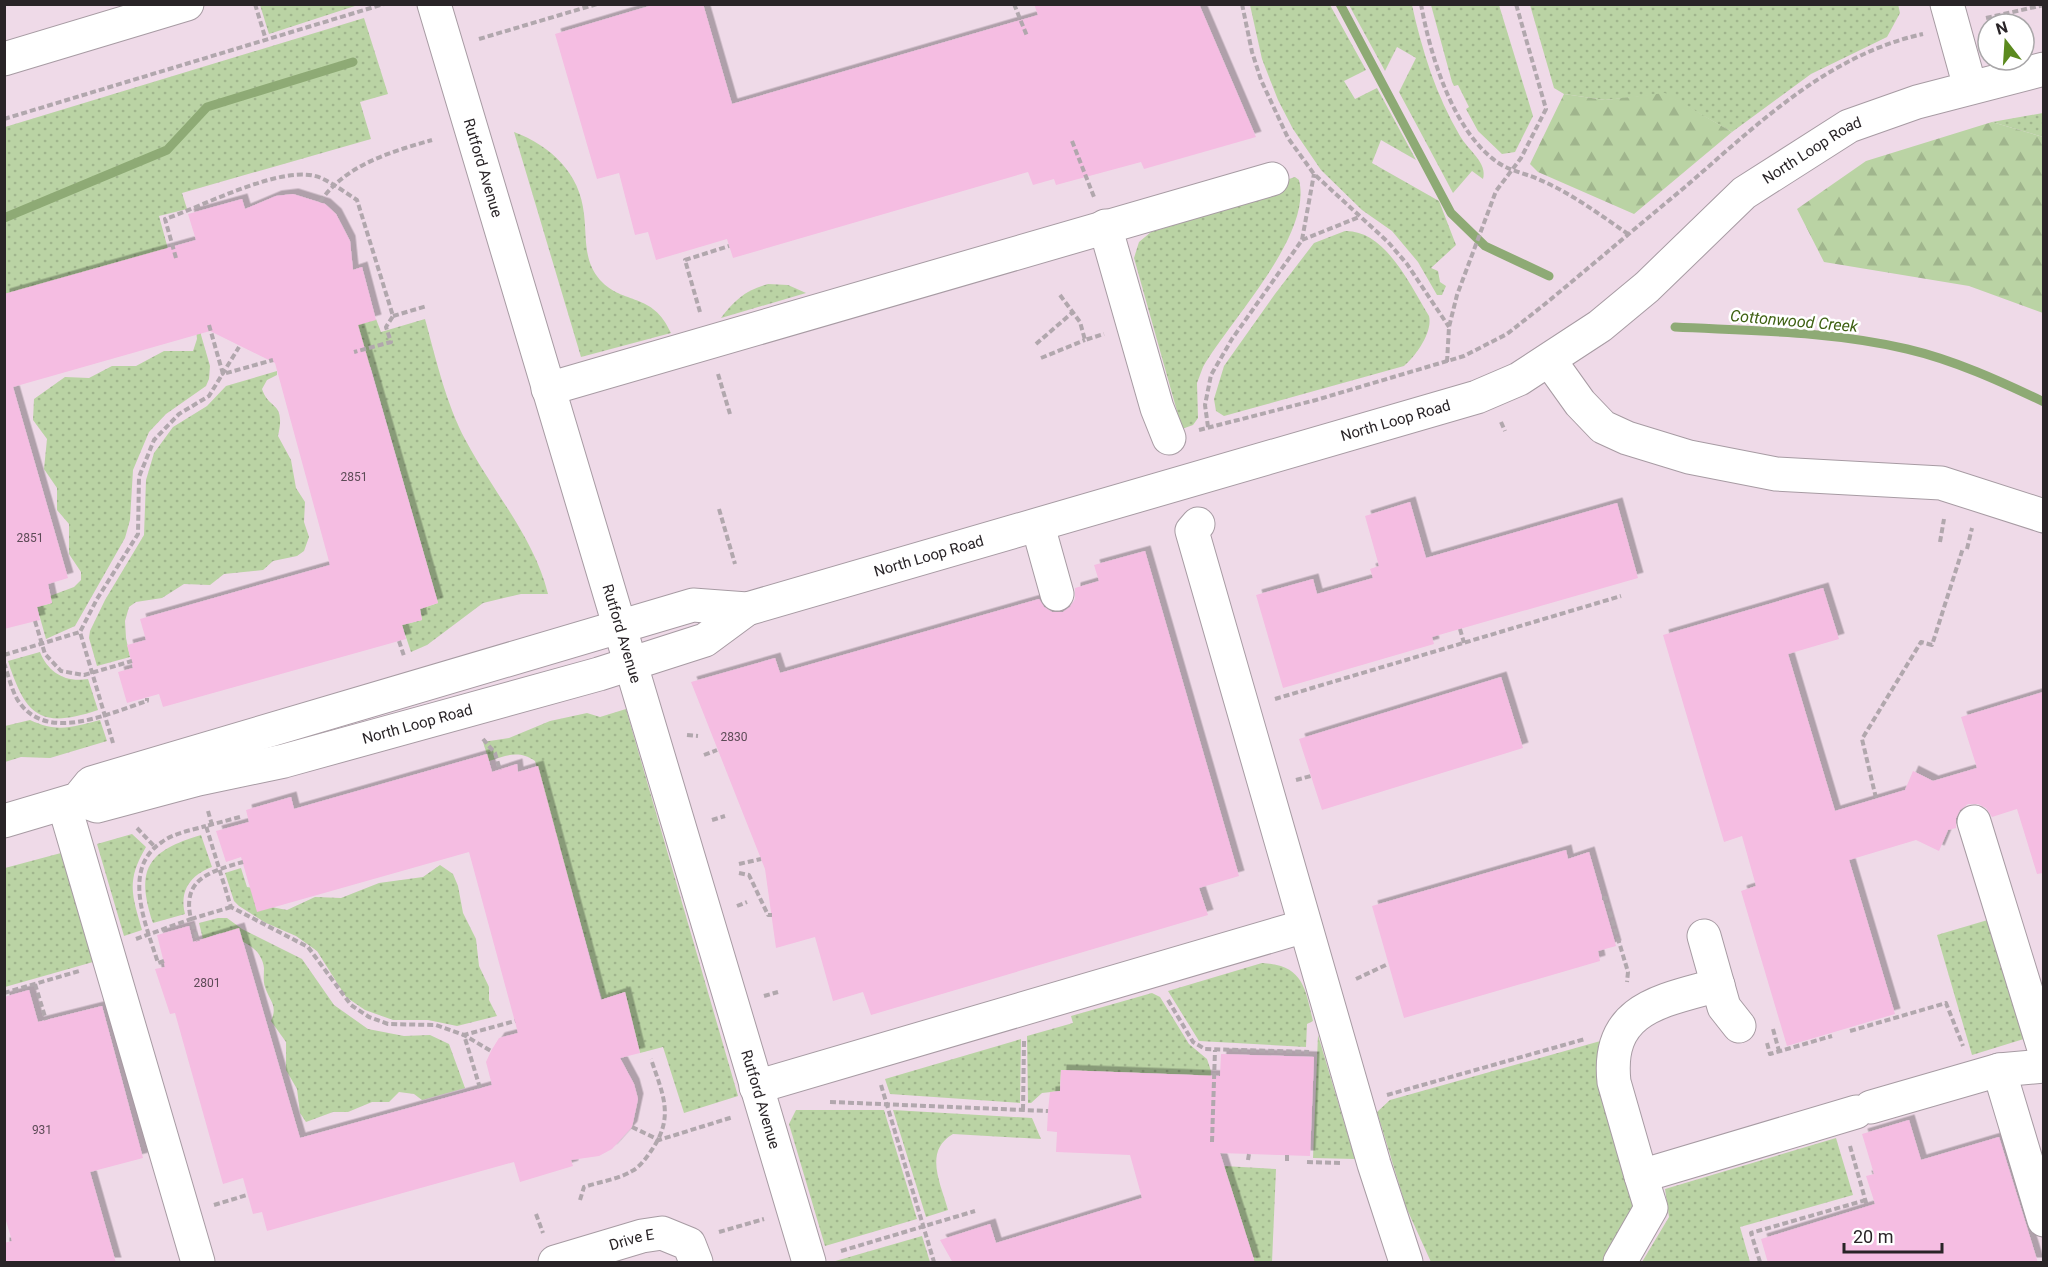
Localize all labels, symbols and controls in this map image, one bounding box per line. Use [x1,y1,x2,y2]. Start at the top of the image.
north arrow [1976,12,2036,72]
text: N [1994,17,2010,39]
street label: North Loop Road [1759,113,1864,188]
street label: Rutford Avenue [460,116,506,220]
water label: Cottonwood Creek [1729,306,1860,336]
street label: North Loop Road [1338,396,1452,445]
house number: 2851 [341,470,367,484]
house number: 2851 [17,531,43,545]
street label: North Loop Road [872,532,986,581]
street label: Rutford Avenue [598,582,645,685]
street label: North Loop Road [360,700,474,748]
house number: 2830 [721,730,748,744]
house number: 2801 [194,976,220,990]
street label: Rutford Avenue [737,1048,784,1151]
house number: 931 [32,1123,52,1137]
scale bar [1844,1216,1942,1254]
street label: Drive E [607,1225,656,1254]
text: 20 m [1853,1226,1893,1247]

